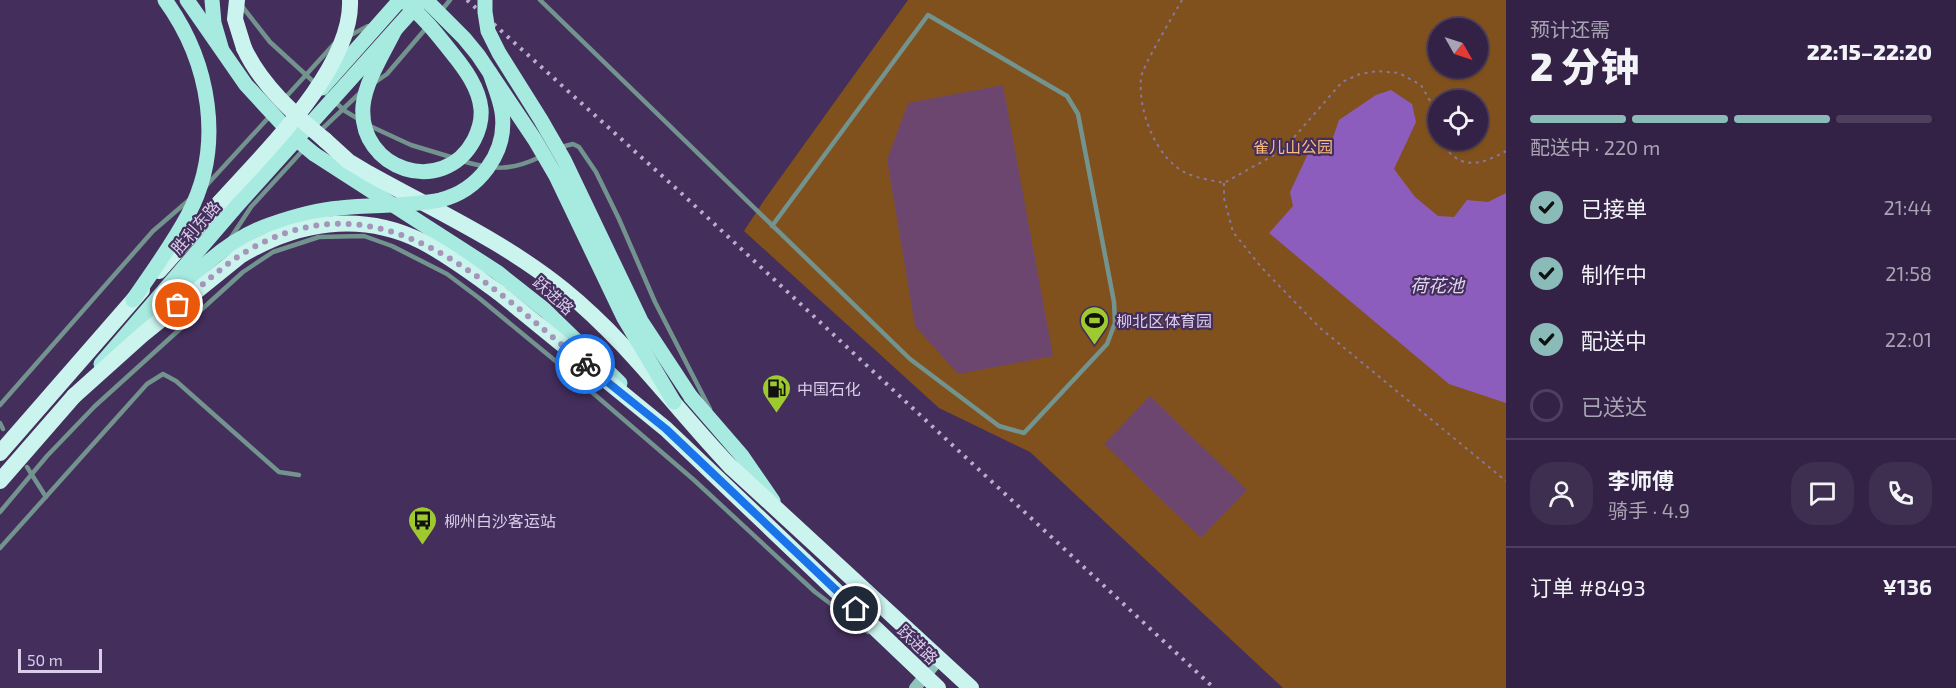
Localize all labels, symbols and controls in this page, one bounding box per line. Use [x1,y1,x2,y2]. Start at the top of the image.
text: 预计还需 [1530,17,1610,41]
north arrow [1428,18,1488,78]
map controls [1428,18,1488,150]
text: 22:15–22:20 [1807,38,1932,64]
text: 2 分钟 [1530,42,1639,89]
button: locate [1428,90,1488,150]
text: 配送中 · 220 m [1530,135,1660,159]
park label: 雀儿山公园 [1253,137,1333,156]
icon: check [1530,191,1563,224]
text: 已接单 [1581,195,1647,221]
text: 21:44 [1883,195,1932,219]
street label: 胜利东路 [167,197,223,257]
icon: check [1530,257,1563,290]
text: 制作中 [1581,261,1647,287]
text: 21:58 [1885,261,1932,285]
street label: 跃进路 [530,272,578,318]
water label: 荷花池 [1410,274,1466,296]
pin [152,279,203,330]
icon: bag [161,288,194,321]
sports icon: 柳北区体育园 [1079,304,1111,346]
place label: 柳北区体育园 [1116,311,1212,330]
icon: check [1530,323,1563,356]
text: 配送中 [1581,327,1647,353]
text: 22:01 [1885,327,1932,351]
courier [555,334,615,394]
icon: bike [569,348,602,381]
fuel station icon: 中国石化 [760,372,792,414]
place label: 中国石化 [797,379,861,398]
text: 已送达 [1581,393,1647,419]
button: person [1530,462,1593,525]
button: chat [1791,462,1854,525]
button: phone [1869,462,1932,525]
text: 李师傅 [1608,467,1674,493]
text: 骑手 · 4.9 [1608,498,1690,522]
bus stop icon: 柳州白沙客运站 [407,504,439,546]
place label: 柳州白沙客运站 [444,511,556,530]
text: ¥136 [1882,573,1932,599]
text: 订单 #8493 [1530,574,1646,600]
pin [830,583,881,634]
icon: home [839,592,872,625]
street label: 跃进路 [894,620,942,668]
scale bar [18,646,102,674]
text: 50 m [27,650,63,669]

